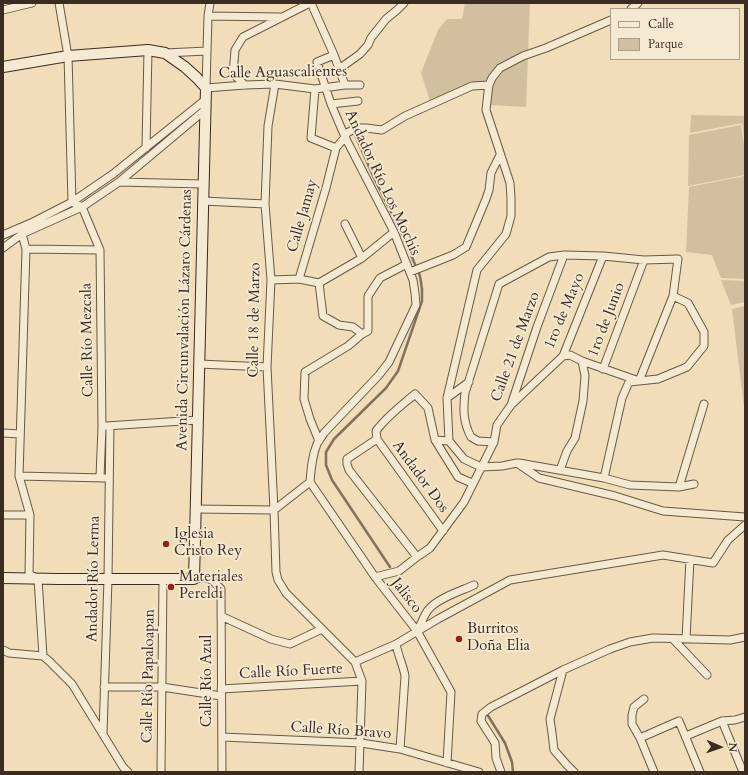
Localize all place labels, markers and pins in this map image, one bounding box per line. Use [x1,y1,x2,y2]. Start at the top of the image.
place label: Iglesia Cristo Rey [174,526,242,561]
marker: Iglesia Cristo Rey [161,539,171,549]
place label: Materiales Pereldi [179,569,243,604]
marker: Materiales Pereldi [166,582,176,592]
place label: Burritos Doña Elia [467,621,530,656]
marker: Burritos Doña Elia [454,634,464,644]

